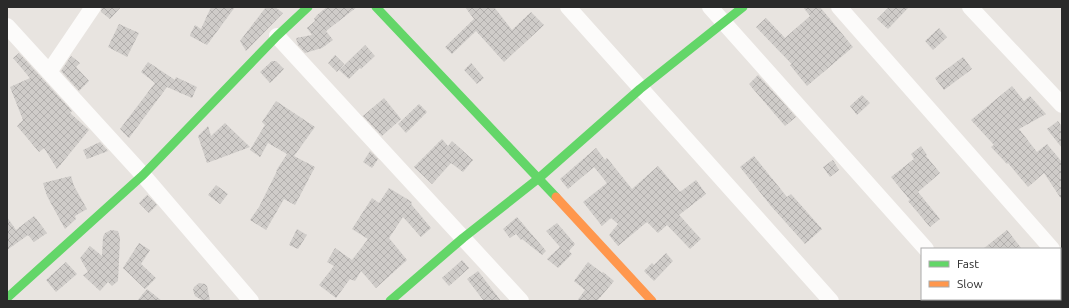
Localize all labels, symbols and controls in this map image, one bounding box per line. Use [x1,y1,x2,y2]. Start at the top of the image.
legend [921,248,1061,300]
text: Fast [957,257,979,270]
text: Slow [957,277,983,290]

